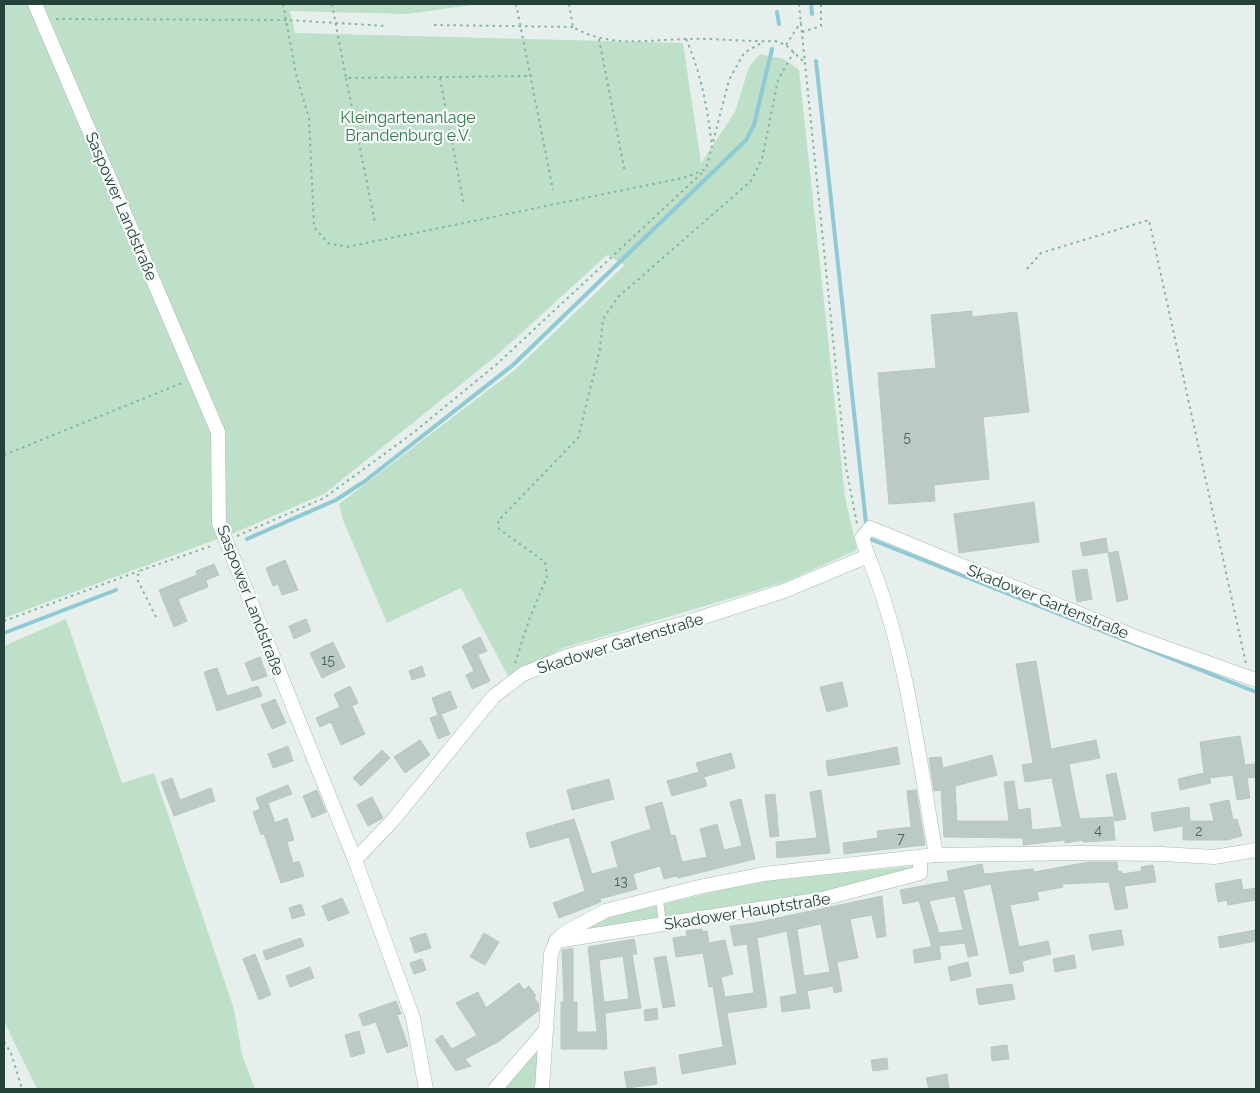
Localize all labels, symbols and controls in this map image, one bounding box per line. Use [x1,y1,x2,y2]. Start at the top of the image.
park label: Kleingartenanlage Brandenburg e.V. [340,108,476,145]
street label: Saspower Landstraße [82,129,161,283]
house number: 5 [903,429,911,445]
street label: Saspower Landstraße [213,522,288,678]
street label: Skadower Gartenstraße [964,560,1131,643]
street label: Skadower Gartenstraße [535,609,706,678]
house number: 15 [321,652,335,668]
house number: 4 [1094,822,1102,838]
house number: 2 [1195,823,1203,839]
house number: 7 [897,830,905,846]
house number: 13 [614,873,628,889]
street label: Skadower Hauptstraße [663,889,832,934]

